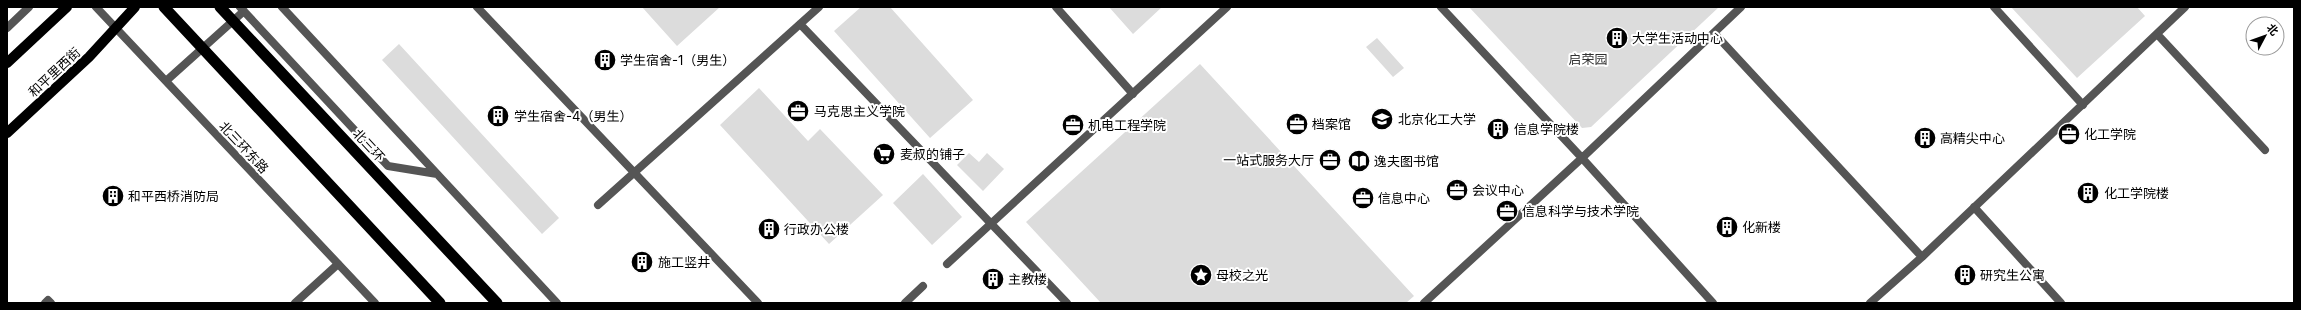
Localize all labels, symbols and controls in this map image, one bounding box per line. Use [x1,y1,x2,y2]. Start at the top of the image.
north arrow [2245,16,2285,56]
text: 北 [2264,21,2281,38]
building icon: 大学生活动中心 [1604,25,1630,51]
place label: 大学生活动中心 [1632,30,1723,46]
street label: 和平里西街 [25,44,83,100]
building icon: 学生宿舍-1（男生） [592,47,618,73]
park label: 启荣园 [1568,51,1608,67]
place label: 学生宿舍-1（男生） [620,52,735,68]
office icon: 马克思主义学院 [785,98,811,124]
building icon: 学生宿舍-4（男生） [485,103,511,129]
place label: 马克思主义学院 [814,103,905,119]
school or university icon: 北京化工大学 [1369,106,1395,132]
place label: 学生宿舍-4（男生） [514,108,632,124]
office icon: 档案馆 [1284,111,1310,137]
place label: 北京化工大学 [1398,111,1476,127]
office icon: 机电工程学院 [1060,112,1086,138]
place label: 档案馆 [1312,116,1351,132]
building icon: 信息学院楼 [1485,116,1511,142]
place label: 机电工程学院 [1088,117,1166,133]
street label: 北三环东路 [216,118,272,176]
place label: 信息学院楼 [1514,121,1579,137]
office icon: 化工学院 [2056,121,2082,147]
street label: 北三环 [350,125,388,165]
building icon: 高精尖中心 [1912,125,1938,151]
place label: 化工学院 [2084,126,2136,142]
place label: 高精尖中心 [1940,130,2005,146]
supermarket icon: 麦叔的铺子 [871,141,897,167]
place label: 麦叔的铺子 [900,146,965,162]
office icon: 一站式服务大厅 [1317,147,1343,173]
library icon: 逸夫图书馆 [1346,148,1372,174]
place label: 一站式服务大厅 [1223,152,1314,168]
place label: 逸夫图书馆 [1374,153,1439,169]
office icon: 会议中心 [1444,177,1470,203]
building icon: 化工学院楼 [2075,180,2101,206]
place label: 会议中心 [1472,182,1524,198]
building icon: 和平西桥消防局 [100,183,126,209]
office icon: 信息中心 [1350,185,1376,211]
place label: 化工学院楼 [2104,185,2169,201]
place label: 和平西桥消防局 [128,188,219,204]
place label: 信息中心 [1378,190,1430,206]
office icon: 信息科学与技术学院 [1494,198,1520,224]
place label: 信息科学与技术学院 [1522,203,1639,219]
building icon: 化新楼 [1714,214,1740,240]
building icon: 行政办公楼 [756,216,782,242]
place label: 化新楼 [1742,219,1781,235]
place label: 行政办公楼 [784,221,849,237]
building icon: 施工竖井 [629,249,655,275]
place label: 施工竖井 [658,254,710,270]
place icon: 母校之光 [1188,262,1214,288]
building icon: 研究生公寓 [1952,262,1978,288]
building icon: 主教楼 [980,266,1006,292]
place label: 母校之光 [1216,267,1268,283]
place label: 研究生公寓 [1980,267,2045,283]
place label: 主教楼 [1008,271,1047,287]

